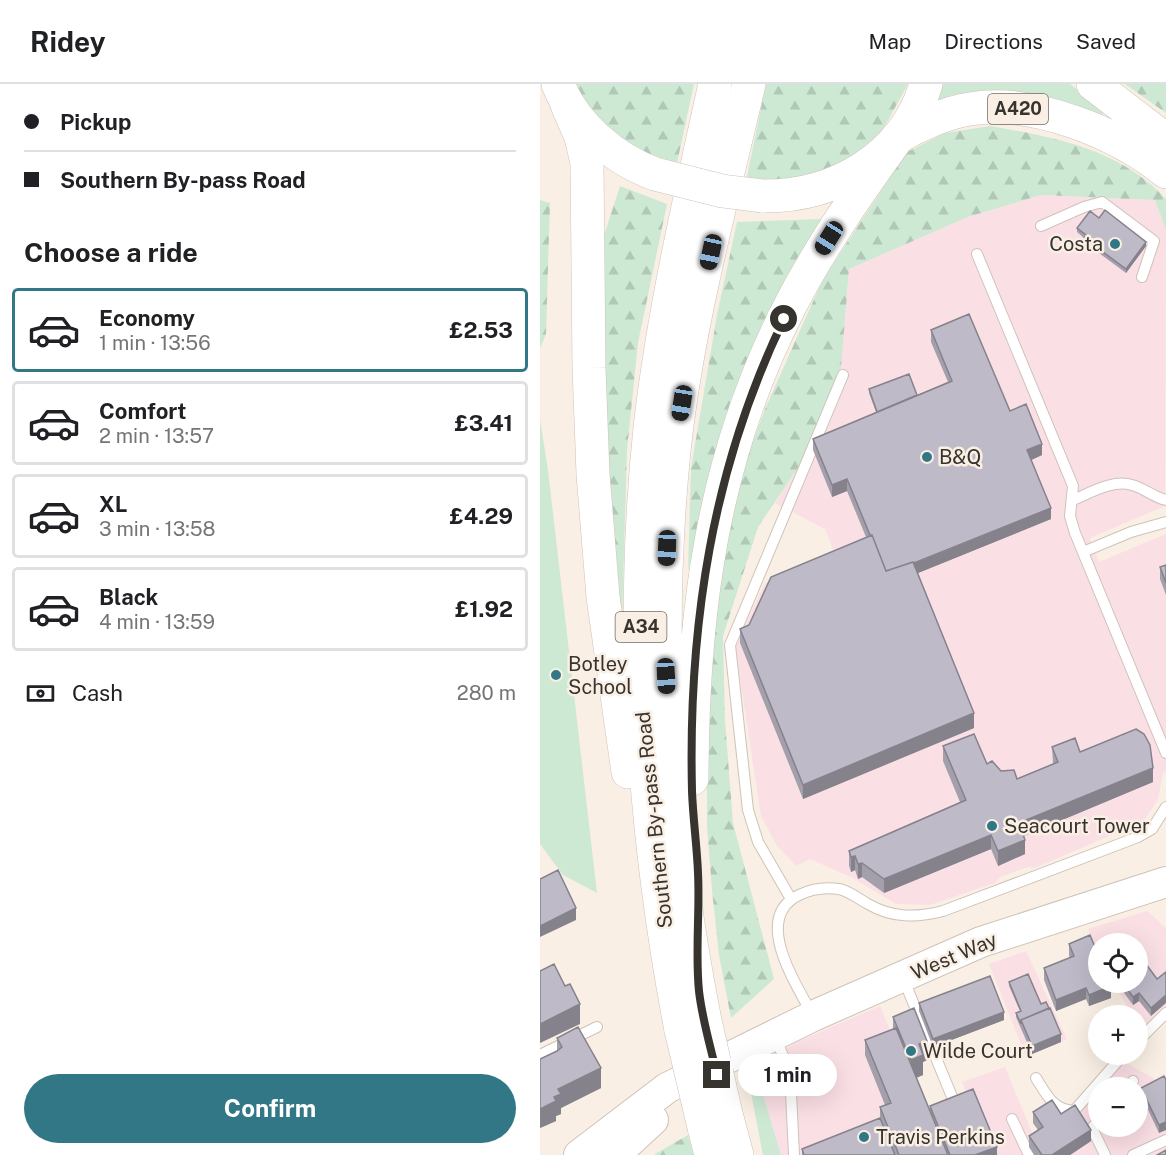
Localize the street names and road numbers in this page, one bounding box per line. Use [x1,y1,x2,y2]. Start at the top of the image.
road number: A420 [988,94,1048,124]
road number: A34 [616,612,666,642]
street label: Southern By-pass Road [631,710,677,930]
street label: West Way [907,927,1001,985]

